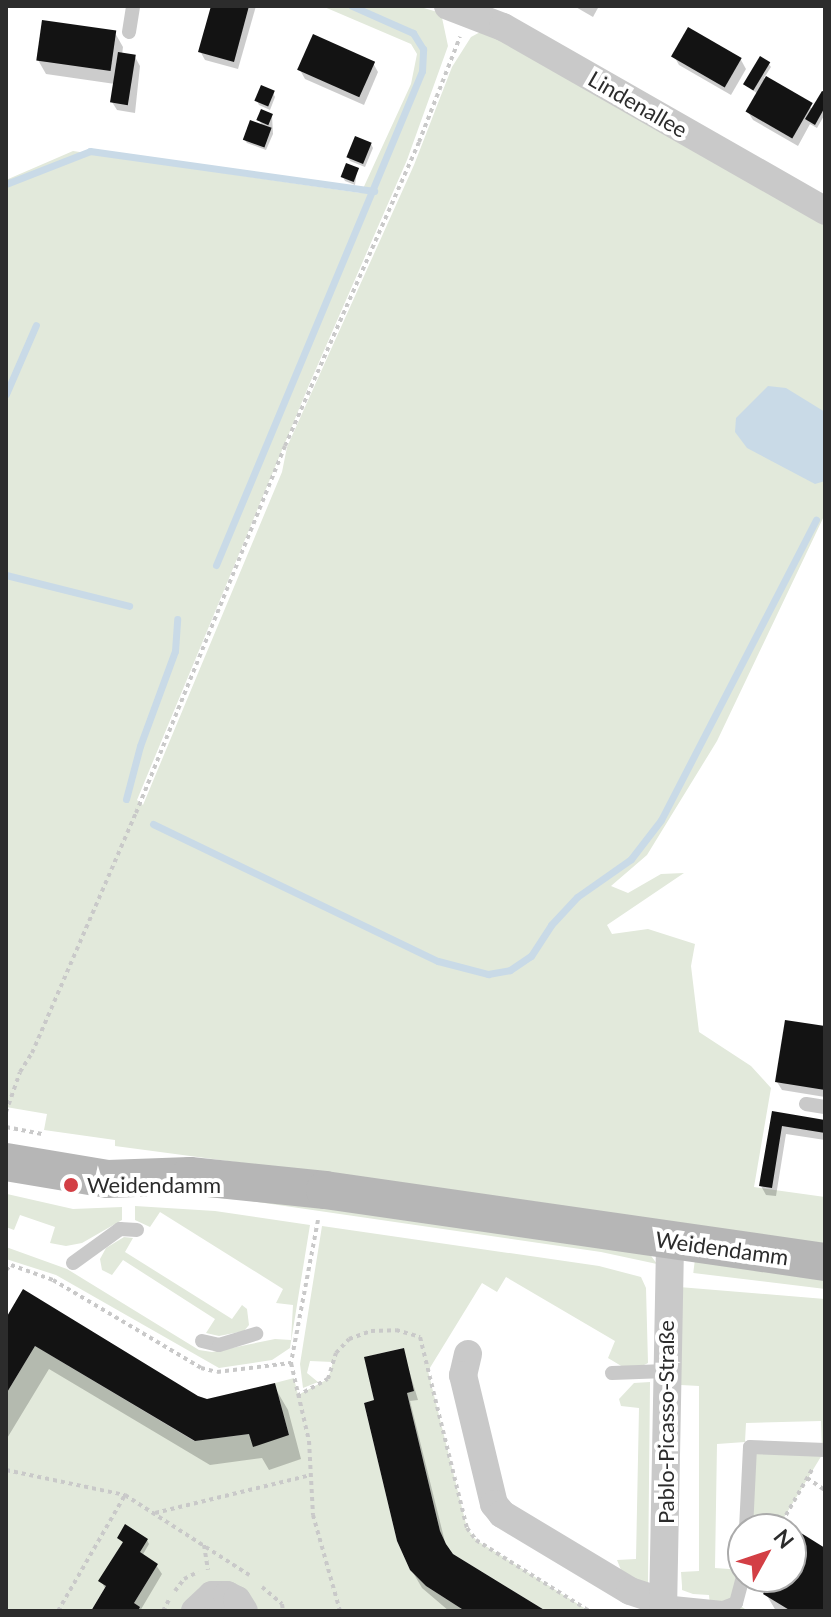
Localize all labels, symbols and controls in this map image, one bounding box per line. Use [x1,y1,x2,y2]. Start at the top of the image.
street label: Lindenallee [584,65,692,143]
place label: Weidendamm [87,1172,221,1198]
marker: Weidendamm [62,1176,80,1194]
street label: Weidendamm [654,1226,790,1270]
street label: Pablo-Picasso-Straße [653,1320,679,1524]
north arrow [727,1513,807,1593]
text: N [768,1523,800,1554]

